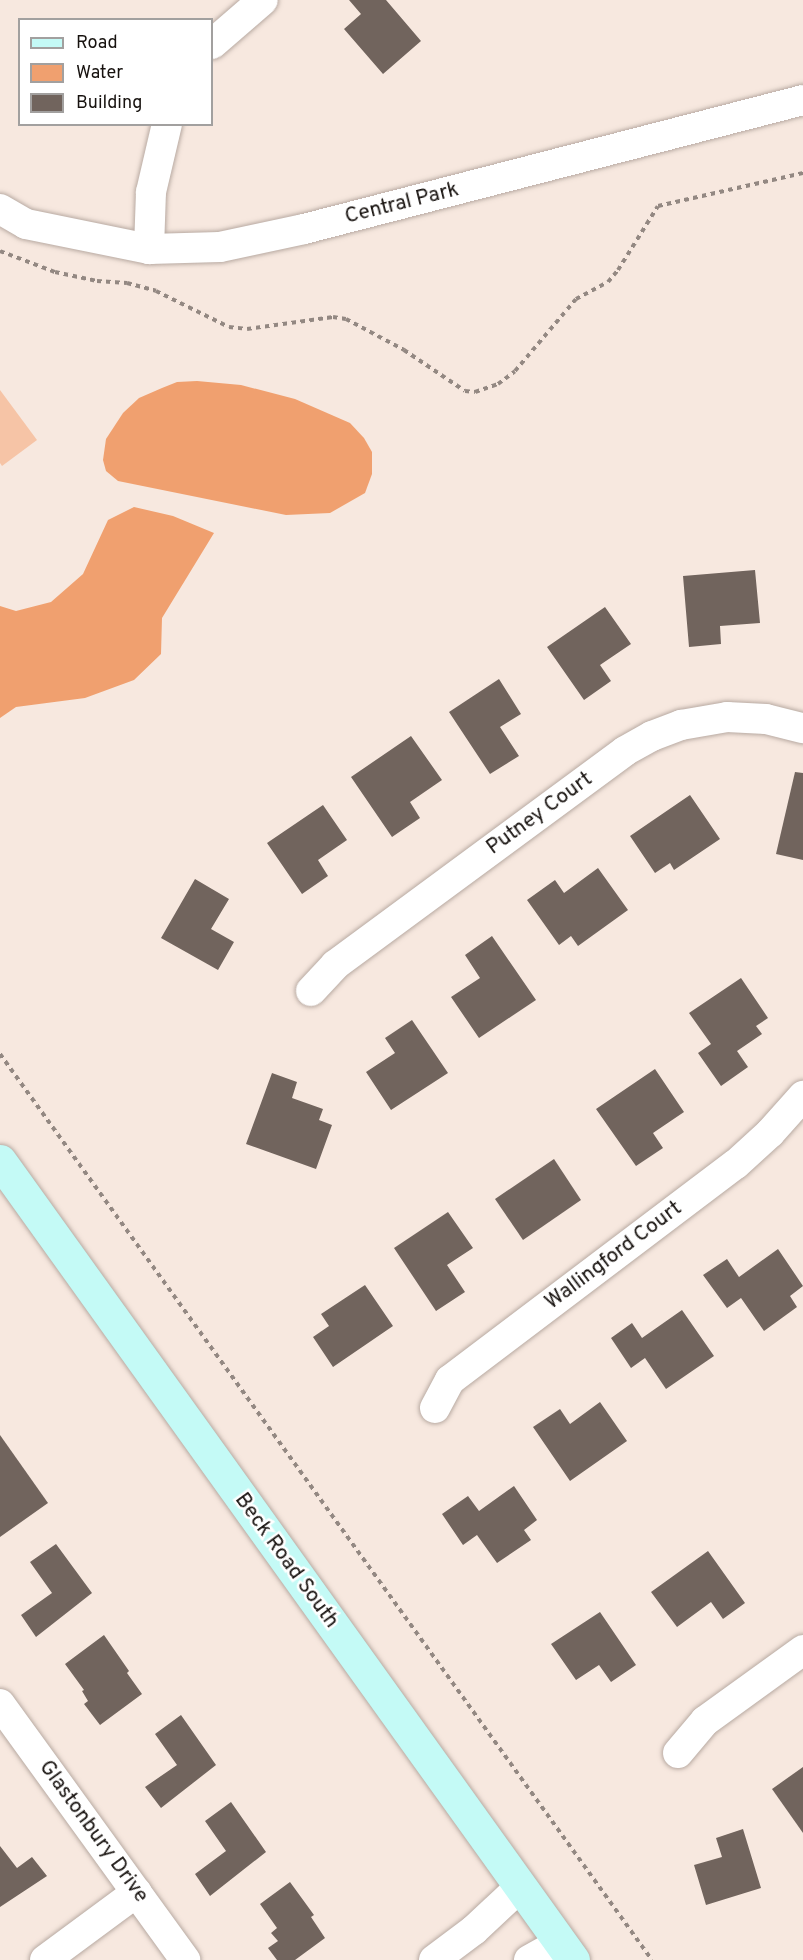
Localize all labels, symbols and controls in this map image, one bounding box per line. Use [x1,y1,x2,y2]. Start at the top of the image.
legend [18,18,213,126]
text: Road [76,32,118,55]
text: Water [76,62,123,85]
text: Building [76,92,142,115]
street label: Central Park [342,178,462,230]
street label: Putney Court [482,767,598,861]
street label: Wallingford Court [541,1196,687,1316]
street label: Beck Road South [229,1489,343,1633]
street label: Glastonbury Drive [33,1756,153,1908]

